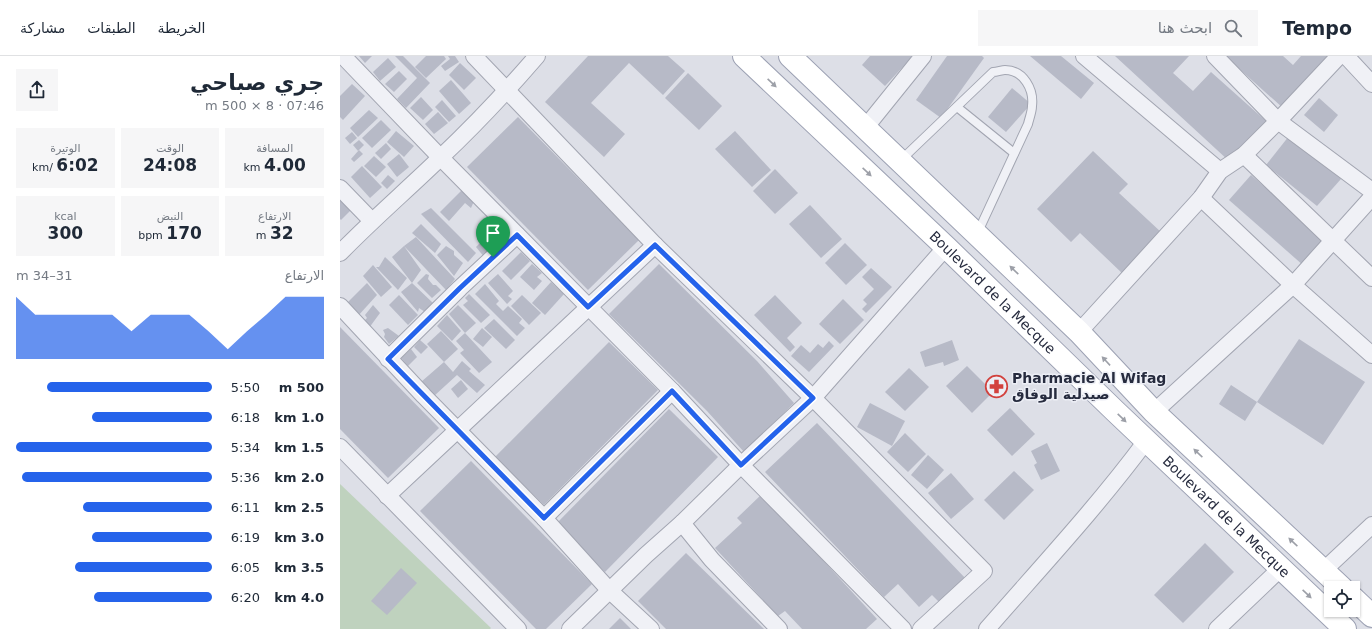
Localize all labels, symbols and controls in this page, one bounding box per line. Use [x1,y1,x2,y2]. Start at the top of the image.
search box [978,10,1258,46]
icon: search [1222,17,1244,39]
text: Tempo [1282,17,1352,39]
text: ابحث هنا [1158,19,1212,37]
text: مشاركة [20,20,65,36]
text: الطبقات [87,20,136,36]
text: الخريطة [158,20,205,36]
button: share [16,69,58,111]
text: جري صباحي [190,70,324,95]
one-way arrow [767,78,777,87]
text: 07:46 · 8 × 500 m [205,98,324,113]
text: الوتيرة [50,142,81,155]
text: الوقت [156,142,184,155]
text: المسافة [256,142,293,155]
text: 6:02 [56,155,99,175]
text: 24:08 [143,155,197,175]
text: 4.00 [264,155,306,175]
text: /km [32,161,56,174]
text: km [243,161,264,174]
one-way arrow [862,167,872,177]
text: kcal [54,210,76,223]
text: النبض [157,210,183,223]
text: الارتفاع [258,210,291,223]
pin [476,216,510,257]
icon: arrive [482,222,504,244]
text: 300 [48,223,83,243]
text: 170 [166,223,202,243]
text: 32 [270,223,294,243]
street label: Boulevard de la Mecque [926,228,1059,357]
text: bpm [138,229,166,242]
text: m [256,229,270,242]
one-way arrow [1009,265,1019,275]
text: 31–34 m [16,268,72,283]
text: الارتفاع [285,268,324,283]
one-way arrow [1102,356,1111,366]
place label: Pharmacie Al Wifag صيدلية الوفاق [1012,370,1166,403]
pharmacy icon: Pharmacie Al Wifag صيدلية الوفاق [983,373,1009,399]
text: 5:50 [231,380,260,395]
text: 500 m [279,380,324,395]
text: 6:18 [231,410,260,425]
text: 1.0 km [274,410,324,425]
one-way arrow [1117,413,1127,422]
text: 5:34 [231,440,260,455]
text: 1.5 km [274,440,324,455]
one-way arrow [1193,448,1203,458]
street label: Boulevard de la Mecque [1160,453,1293,581]
text: 5:36 [231,470,260,485]
text: 2.0 km [274,470,324,485]
text: 6:11 [231,500,260,515]
text: 2.5 km [274,500,324,515]
text: 6:19 [231,530,260,545]
text: 3.0 km [274,530,324,545]
one-way arrow [1288,537,1298,547]
text: 6:05 [231,560,260,575]
text: 3.5 km [274,560,324,575]
map controls [1324,581,1360,617]
button: locate [1324,581,1360,617]
one-way arrow [1302,589,1312,599]
text: 6:20 [231,590,260,605]
text: 4.0 km [274,590,324,605]

